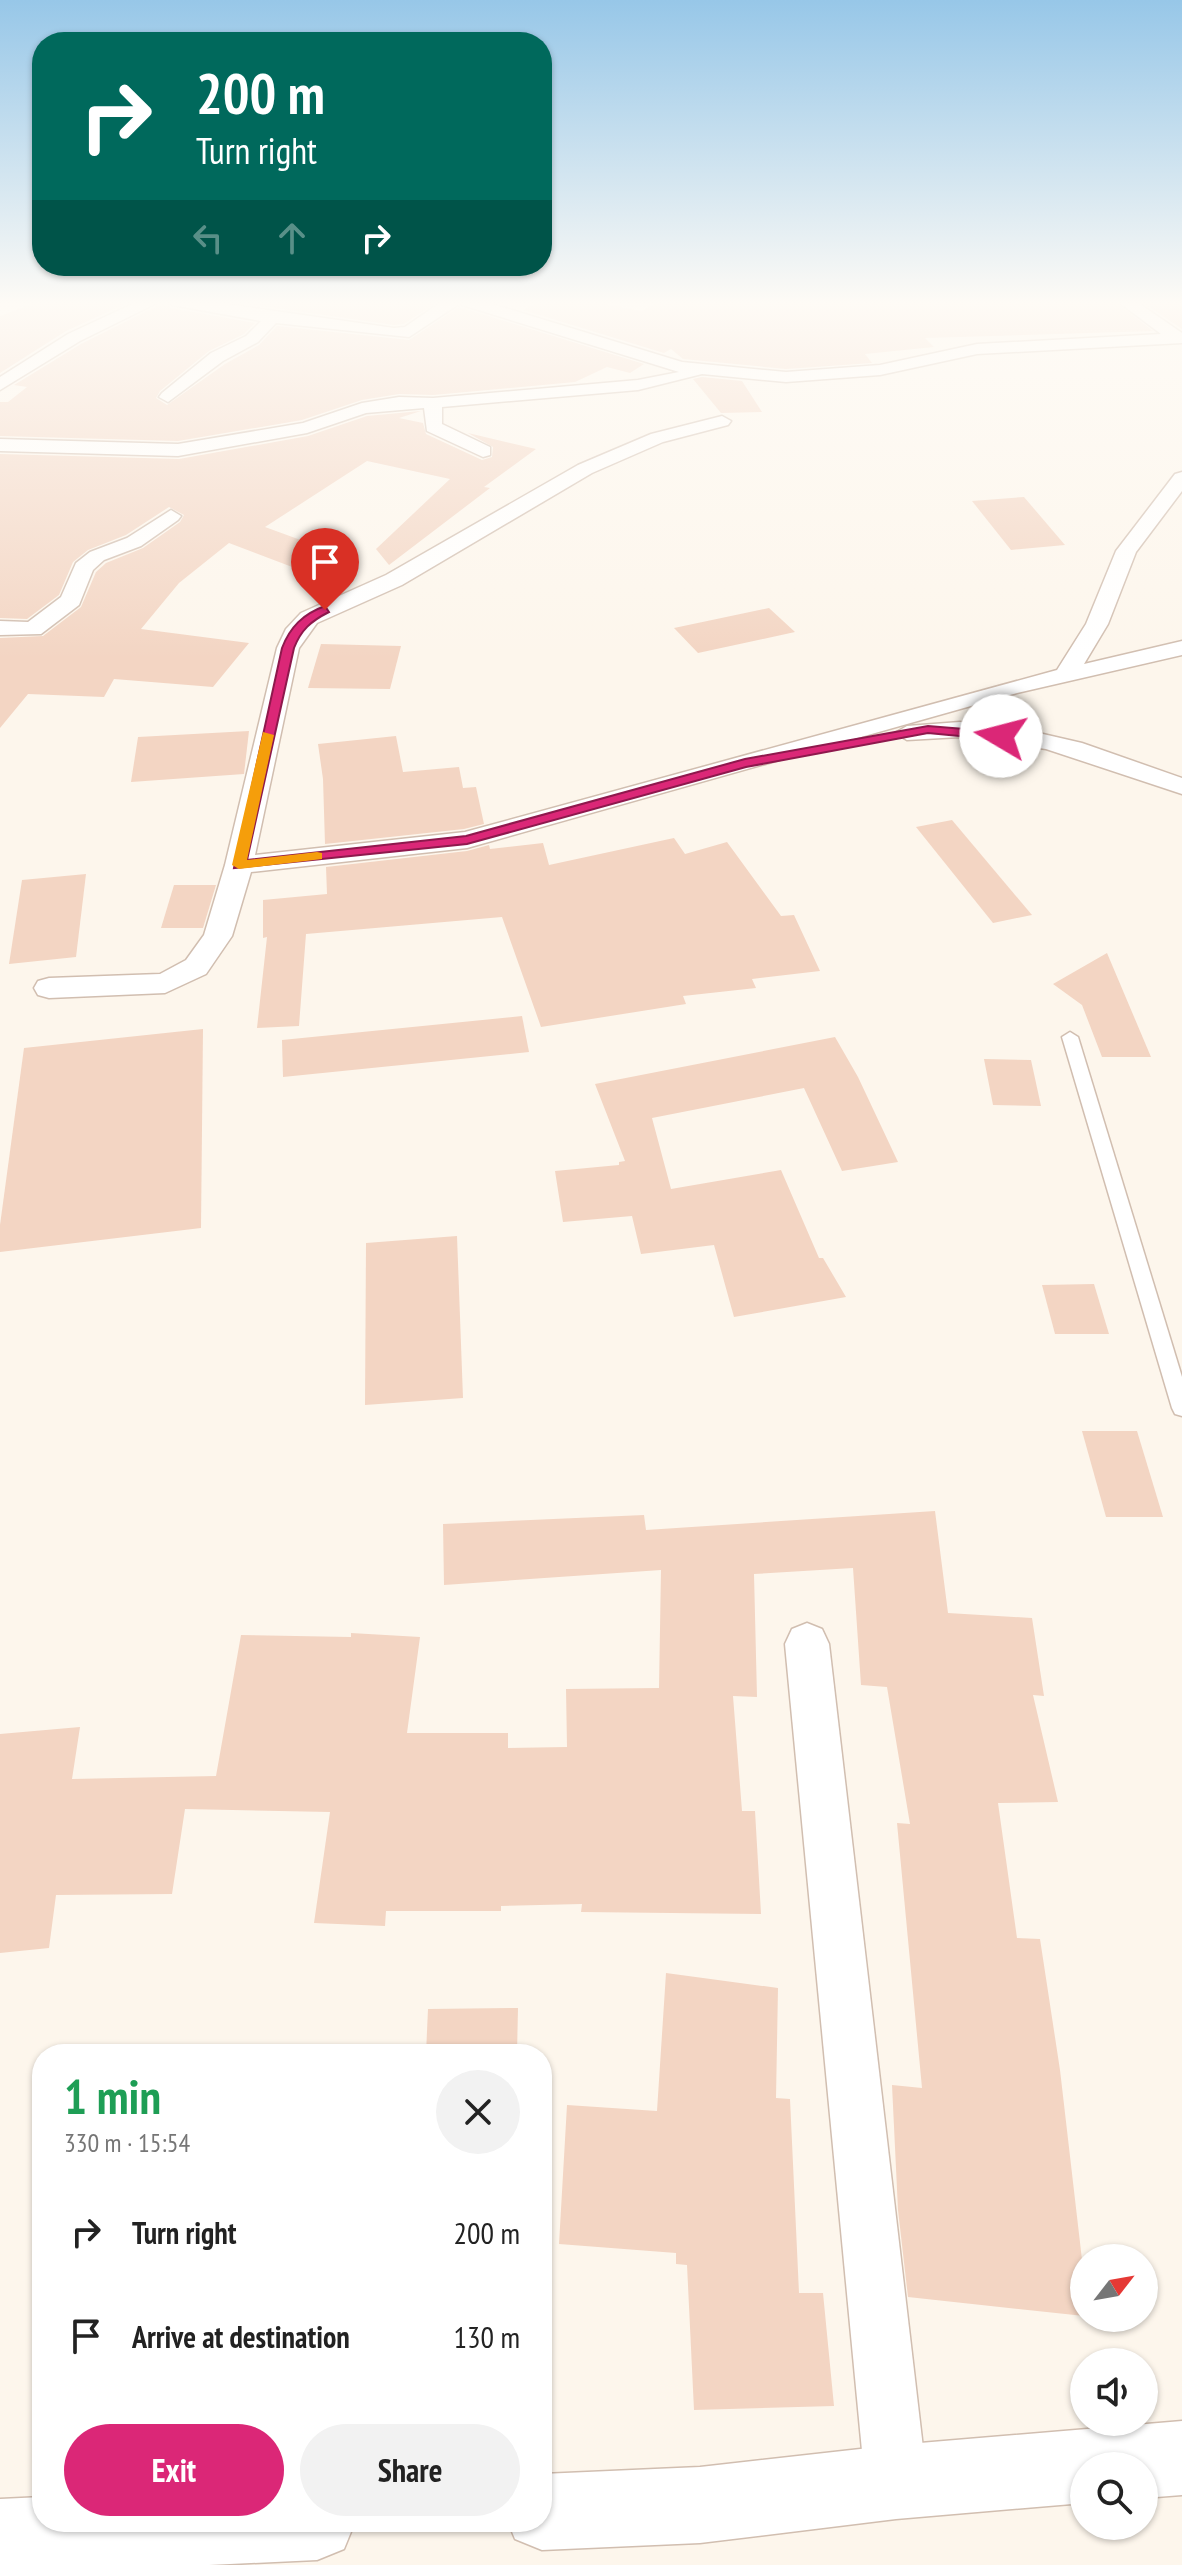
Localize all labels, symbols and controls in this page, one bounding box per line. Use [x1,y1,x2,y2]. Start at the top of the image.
text: 200 m [196,57,325,129]
icon: right [64,64,168,168]
text: Turn right [196,127,317,174]
icon: left [186,216,230,260]
icon: ahead [270,216,314,260]
icon: right [354,216,398,260]
pin [291,528,359,610]
icon: arrive [303,540,347,584]
position arrow [959,694,1043,778]
text: 1 min [64,2065,161,2127]
button: close [436,2070,520,2154]
text: 330 m · 15:54 [64,2126,190,2159]
icon: right [64,2210,108,2254]
text: Turn right [132,2213,236,2252]
text: 200 m [454,2213,520,2252]
north arrow [1070,2244,1158,2332]
map controls [1070,2244,1158,2540]
icon: arrive [64,2314,108,2358]
text: Arrive at destination [132,2317,350,2356]
text: 130 m [454,2317,520,2356]
button: sound [1070,2348,1158,2436]
button: Exit [64,2424,284,2516]
button: Share [300,2424,520,2516]
button: search [1070,2452,1158,2540]

